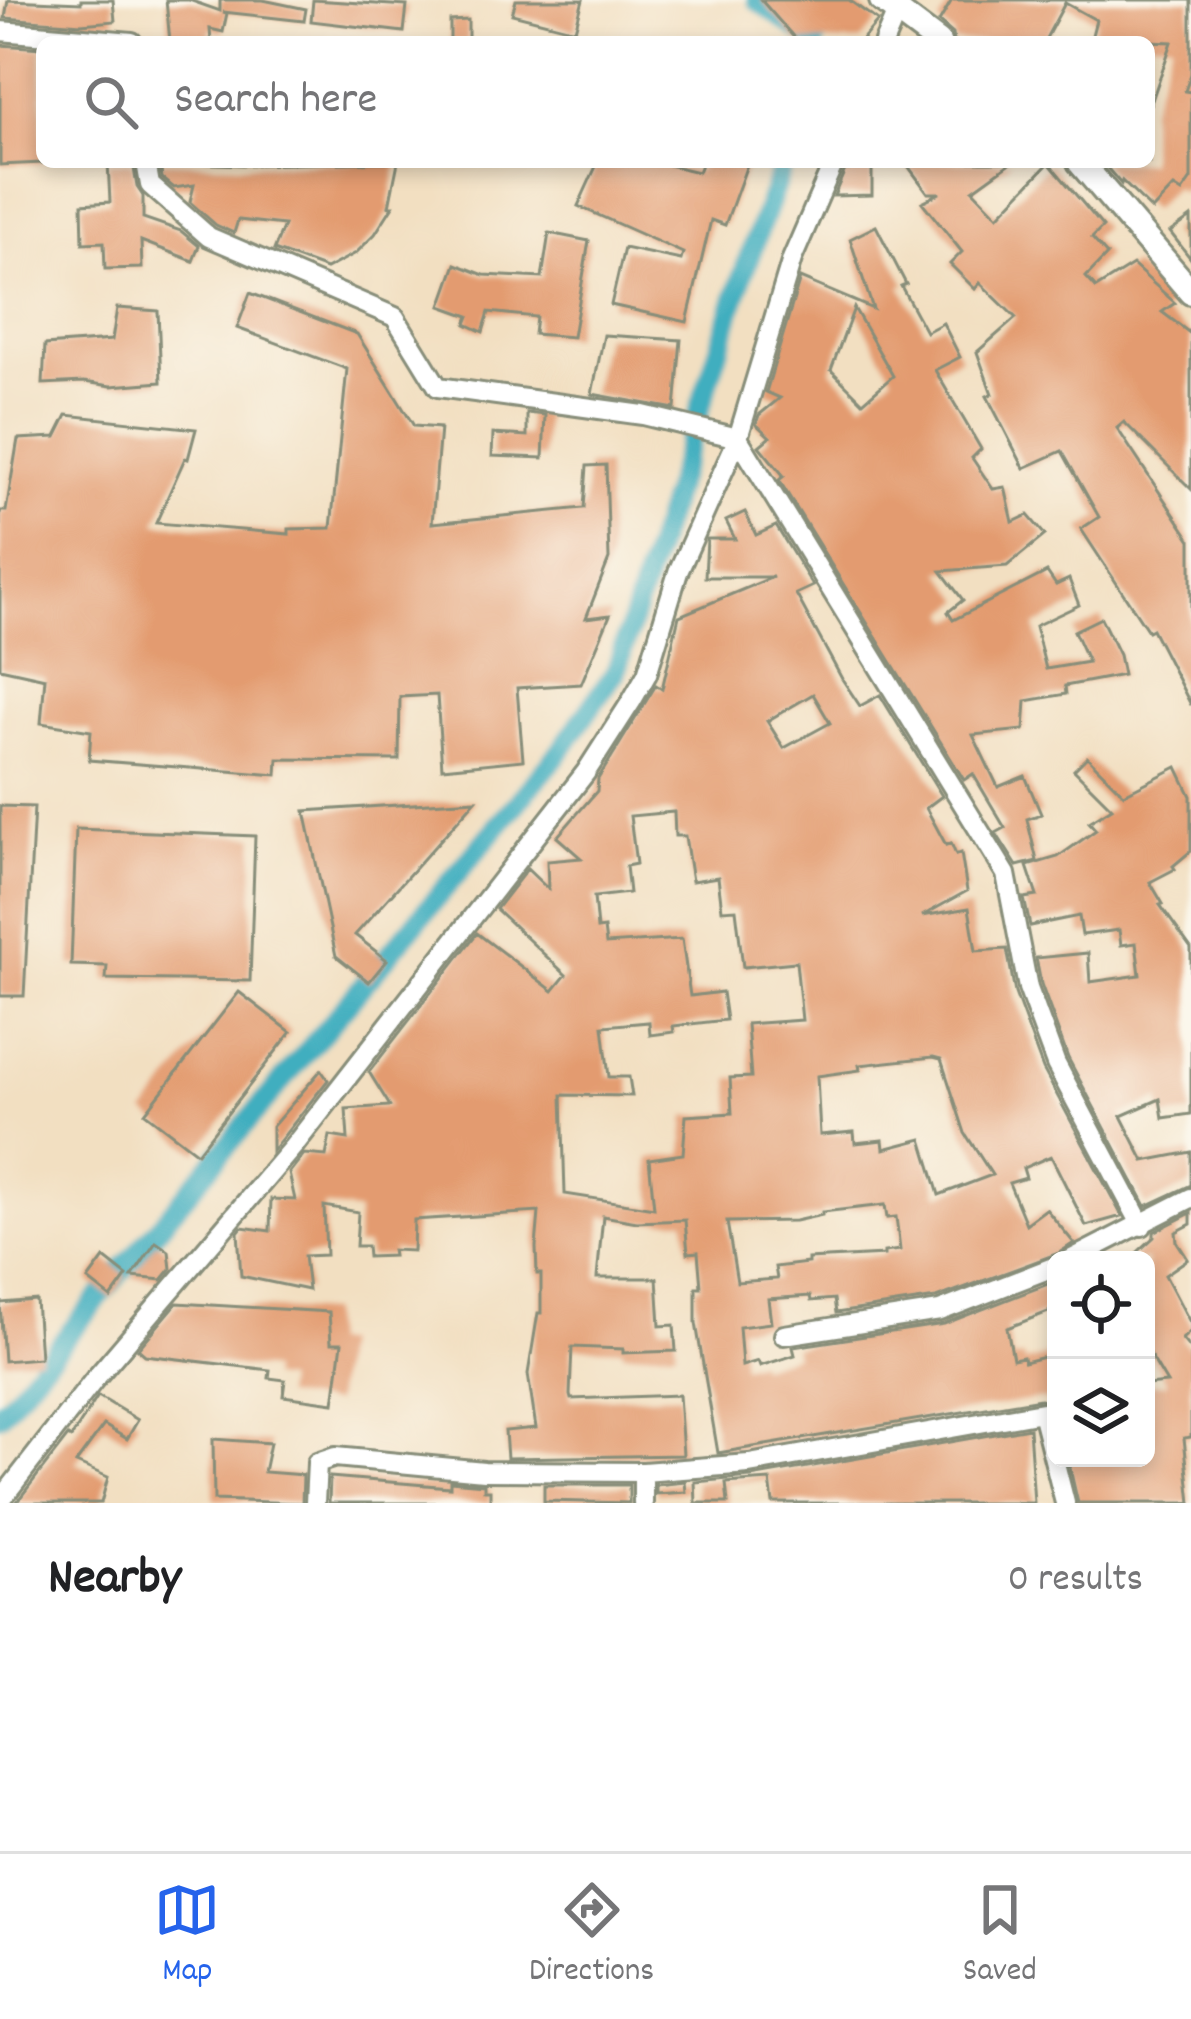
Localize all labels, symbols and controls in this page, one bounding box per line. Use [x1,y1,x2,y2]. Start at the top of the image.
search box [36,36,1155,168]
icon: search [78,69,144,135]
text: Search here [174,70,377,134]
map controls [1047,1251,1155,1467]
button: locate [1047,1251,1155,1359]
button: layers [1047,1359,1155,1467]
text: Nearby [48,1545,181,1617]
text: 0 results [1008,1554,1143,1609]
tab: Map [154,1877,220,1996]
tab: Directions [529,1877,654,1996]
tab: Saved [963,1877,1037,1996]

